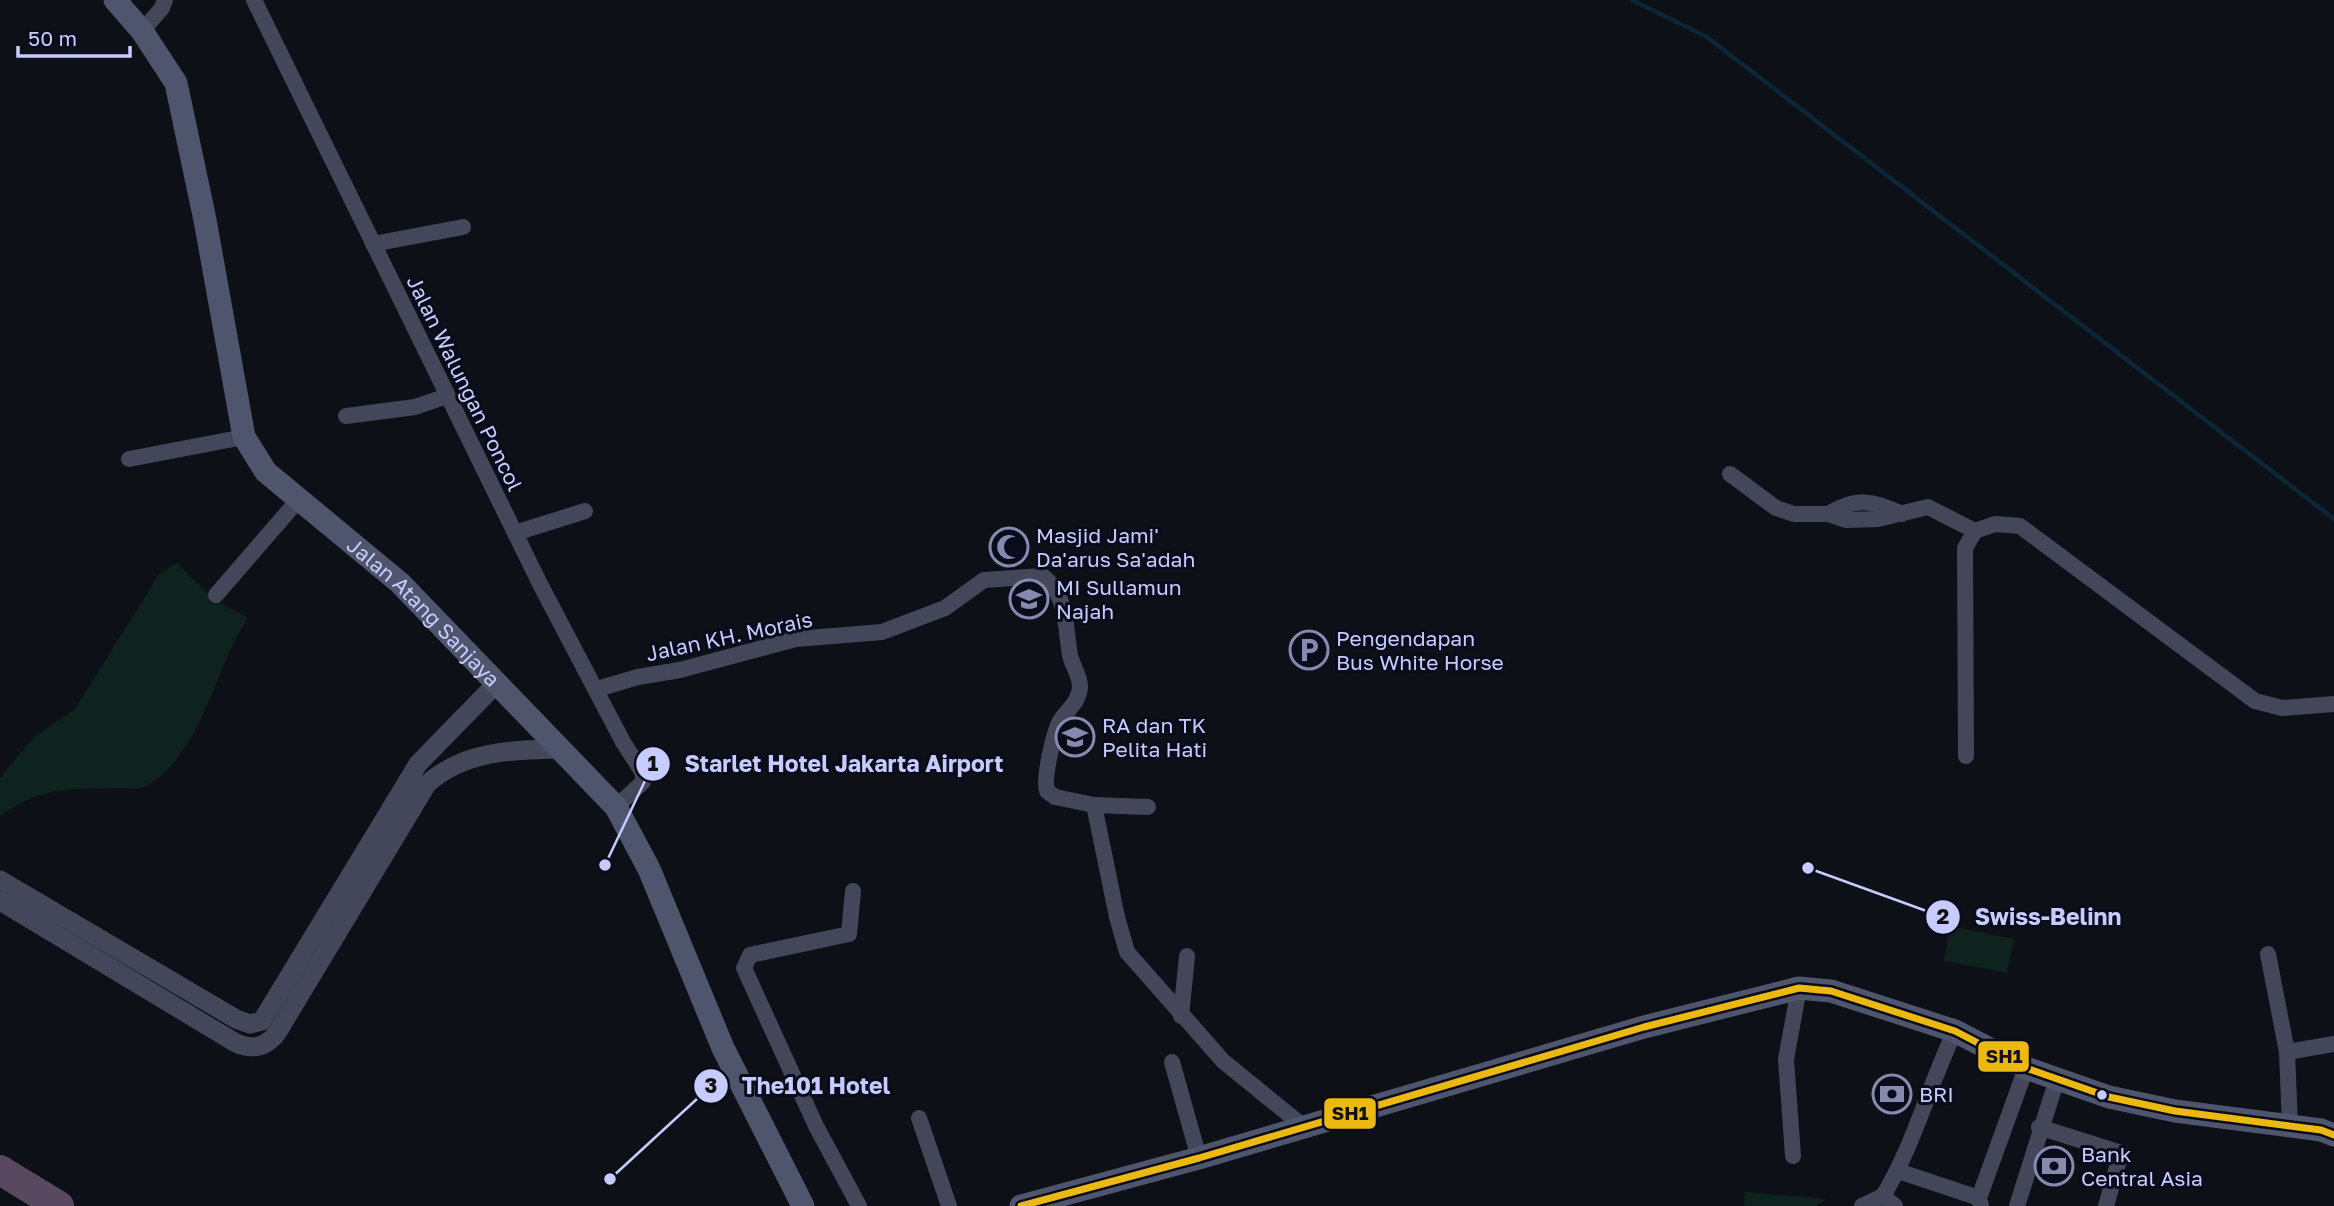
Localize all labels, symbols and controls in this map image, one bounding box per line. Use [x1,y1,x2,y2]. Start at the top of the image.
scale bar [18,14,130,58]
text: 50 m [28,25,77,51]
street label: Jalan Walungan Poncol [401,271,529,495]
place label: Masjid Jami' Da'arus Sa'adah [1036,522,1195,572]
mosque icon: Masjid Jami' Da'arus Sa'adah [988,526,1030,568]
street label: Jalan Atang Sanjaya [342,532,506,692]
place label: MI Sullamun Najah [1056,574,1182,624]
school or university icon: MI Sullamun Najah [1008,578,1050,620]
street label: Jalan KH. Morais [643,606,815,666]
place label: Pengendapan Bus White Horse [1336,625,1504,675]
parking icon: Pengendapan Bus White Horse [1288,629,1330,671]
place label: RA dan TK Pelita Hati [1102,712,1207,762]
school or university icon: RA dan TK Pelita Hati [1054,716,1096,758]
callout: Starlet Hotel Jakarta Airport [636,742,1017,786]
text: Starlet Hotel Jakarta Airport [685,749,1003,777]
text: 1 [648,750,659,776]
callout: Swiss-Belinn [1925,895,2135,939]
text: Swiss-Belinn [1975,902,2121,930]
text: 2 [1937,903,1950,929]
line badge: SH1 [1977,1040,2030,1073]
text: SH1 [1986,1044,2023,1067]
callout: The101 Hotel [693,1064,905,1108]
text: The101 Hotel [742,1071,891,1099]
text: 3 [705,1072,717,1098]
bank icon: BRI [1871,1073,1913,1115]
place label: BRI [1919,1081,1954,1107]
unlabelled marker [2095,1088,2109,1102]
line badge: SH1 [1323,1097,1377,1130]
text: SH1 [1332,1101,1369,1124]
place label: Bank Central Asia [2081,1141,2203,1191]
bank icon: Bank Central Asia [2033,1145,2075,1187]

